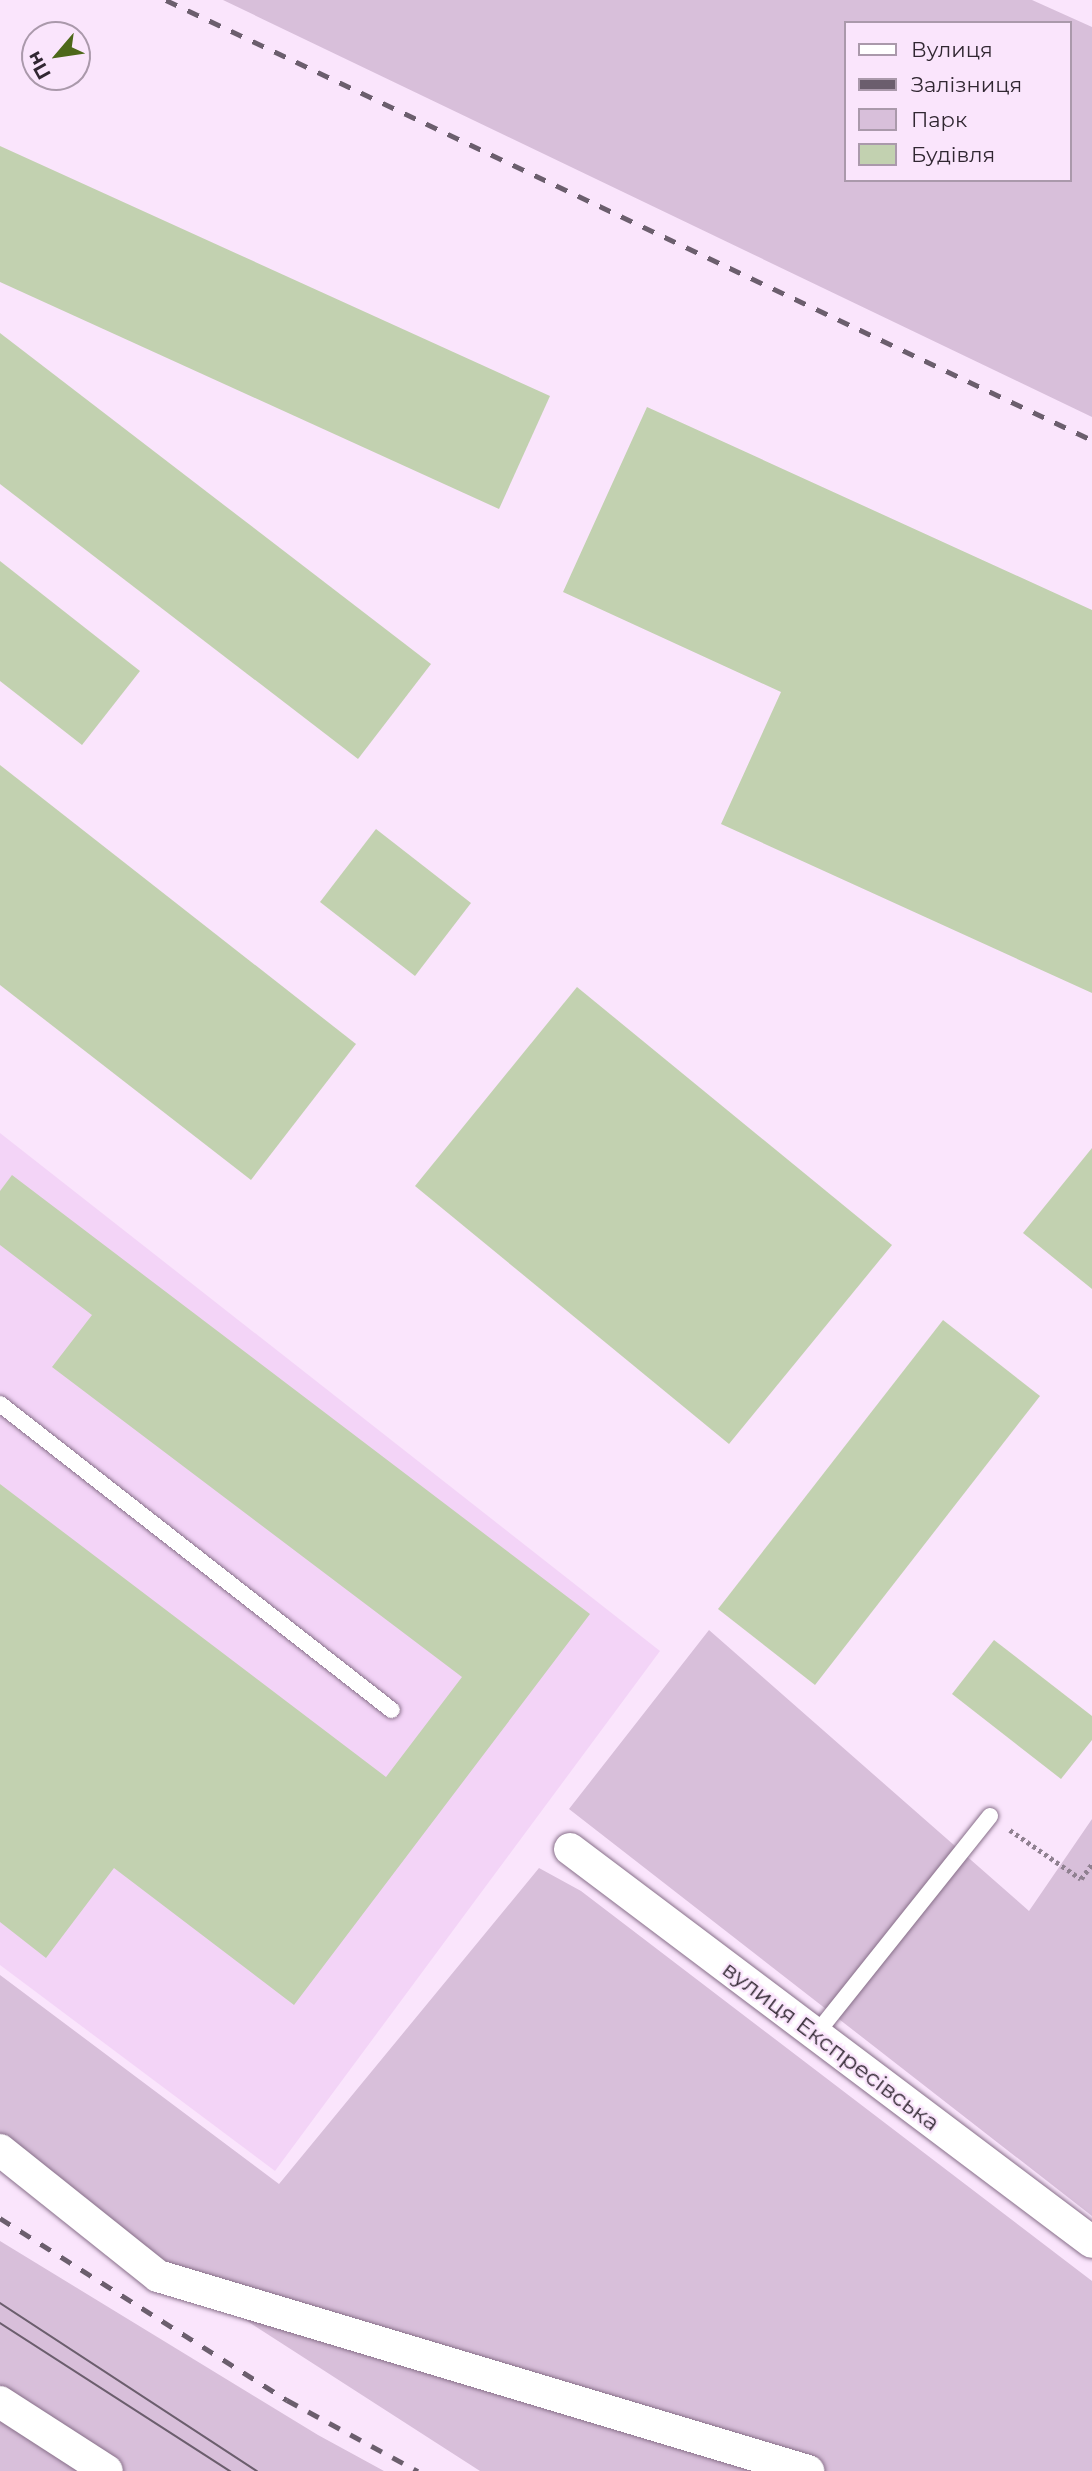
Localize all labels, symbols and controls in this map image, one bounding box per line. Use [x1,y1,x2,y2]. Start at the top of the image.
north arrow [21,21,91,91]
legend [844,21,1071,182]
text: Вулиця [911,37,993,62]
text: Пн [22,47,56,84]
text: Залізниця [911,72,1022,97]
text: Парк [911,107,967,132]
text: Будівля [911,142,995,167]
street label: вулиця Експресівська [717,1955,945,2137]

